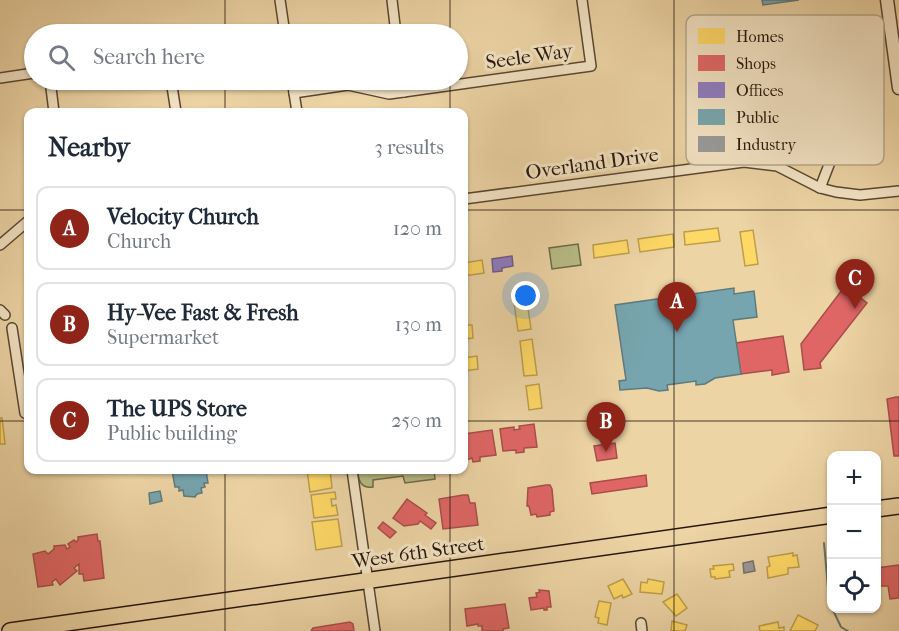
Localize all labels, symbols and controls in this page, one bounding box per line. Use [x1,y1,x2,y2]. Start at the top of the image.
legend [686,15,884,165]
search box [24,24,468,90]
text: Homes [736,27,784,46]
street label: Seele Way [484,39,575,74]
icon: search [45,41,78,74]
text: Search here [93,44,205,70]
text: Shops [736,54,776,73]
text: Offices [736,81,784,100]
text: Public [736,108,779,127]
text: Nearby [48,132,130,163]
text: Industry [736,135,797,154]
text: 3 results [375,136,444,159]
street label: Overland Drive [524,143,660,184]
text: Velocity Church [107,204,259,230]
text: A [63,217,76,240]
text: 120 m [393,217,442,240]
text: Church [107,230,171,253]
pin: C [836,260,874,309]
your location [511,281,540,310]
pin: A [658,282,696,332]
text: Hy-Vee Fast & Fresh [107,300,299,326]
text: B [63,313,76,336]
text: 130 m [395,313,442,336]
text: Supermarket [107,326,219,349]
text: The UPS Store [107,396,247,422]
pin: B [586,402,626,452]
text: C [63,409,76,432]
text: 250 m [391,409,442,432]
text: Public building [107,422,237,445]
map controls [827,451,881,613]
button: + [827,451,881,505]
button: − [827,505,881,559]
street label: West 6th Street [349,532,486,573]
button: locate [827,559,881,613]

